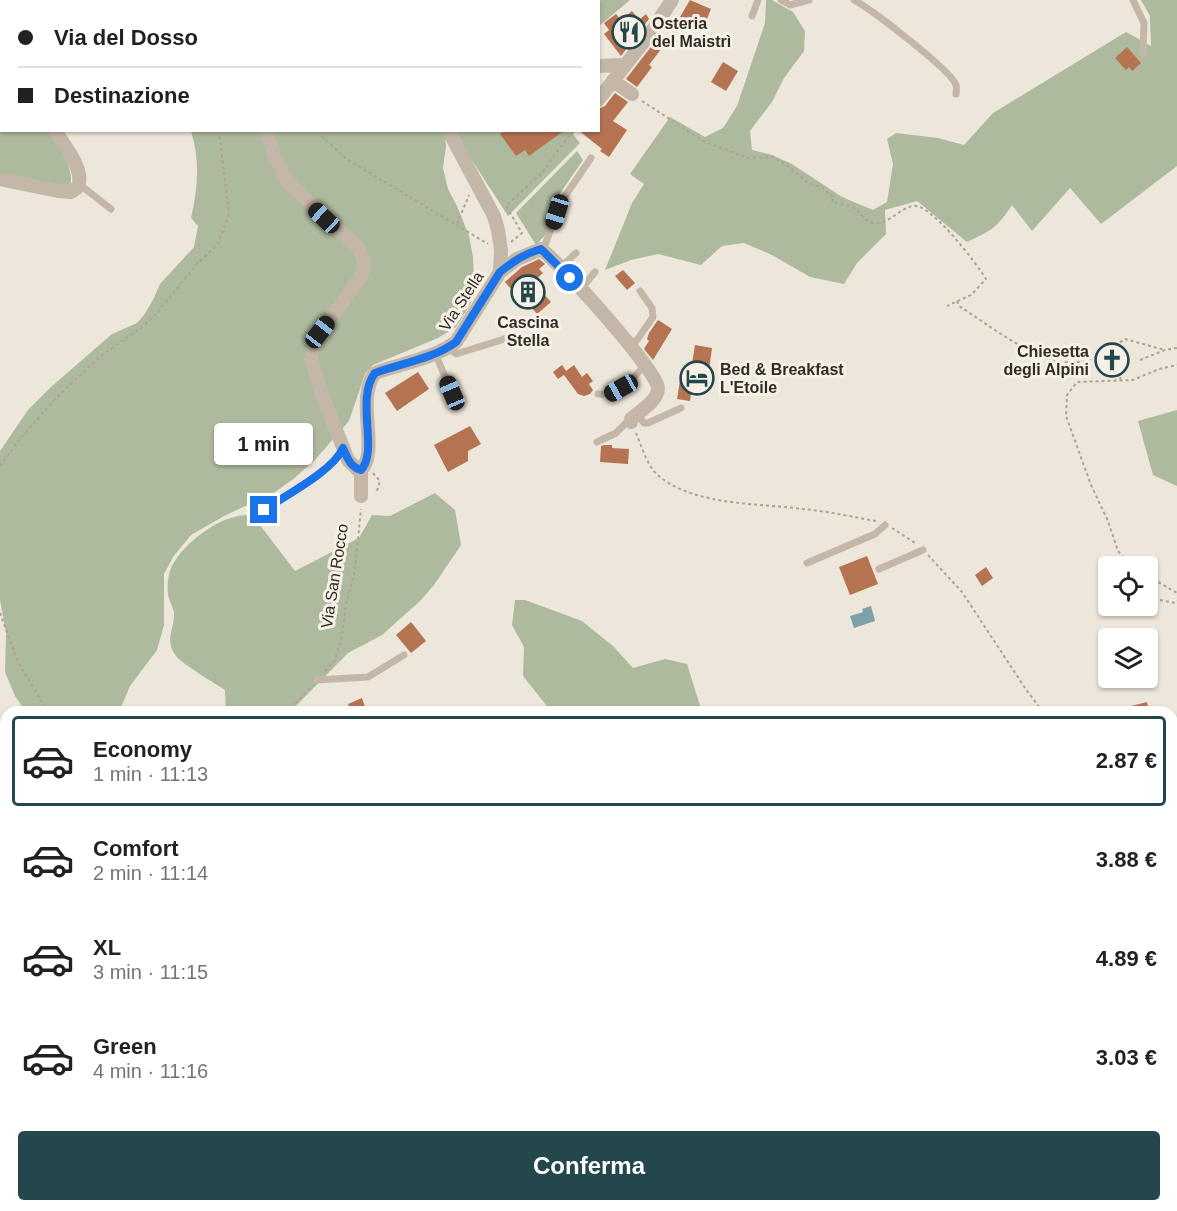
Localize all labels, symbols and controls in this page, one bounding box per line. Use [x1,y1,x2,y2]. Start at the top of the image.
restaurant icon: Osteria del Maistrì [611,14,647,50]
place label: Osteria del Maistrì [652,15,731,50]
text: Via del Dosso [54,25,198,50]
text: Destinazione [54,83,190,108]
car [543,192,571,232]
car [305,199,343,237]
route start [556,264,583,291]
street label: Via Stella [436,268,487,334]
building icon: Cascina Stella [510,274,546,310]
car [302,312,338,352]
place label: Cascina Stella [497,314,559,349]
church icon: Chiesetta degli Alpini [1094,342,1130,378]
place label: Chiesetta degli Alpini [1003,343,1089,378]
hotel icon: Bed & Breakfast L'Etoile [679,360,715,396]
place label: Bed & Breakfast L'Etoile [720,361,844,396]
car [601,371,641,405]
car [437,373,467,413]
callout: 1 min [214,423,314,465]
text: 1 min [237,433,290,455]
route end [250,496,277,523]
street label: Via San Rocco [318,523,351,630]
map controls [1098,556,1158,688]
button: locate [1098,556,1158,616]
button: layers [1098,628,1158,688]
icon: car [21,734,75,788]
text: Economy [93,737,192,762]
text: 2.87 € [1096,748,1157,773]
text: 1 min · 11:13 [93,763,208,785]
icon: car [21,833,75,887]
text: Comfort [93,836,179,861]
text: 3.88 € [1096,847,1157,872]
text: 2 min · 11:14 [93,862,208,884]
icon: car [21,932,75,986]
text: XL [93,935,121,960]
text: 4.89 € [1096,946,1157,971]
text: 3 min · 11:15 [93,961,208,983]
icon: car [21,1031,75,1085]
text: Green [93,1034,157,1059]
text: 3.03 € [1096,1045,1157,1070]
text: 4 min · 11:16 [93,1060,208,1082]
button: Conferma [18,1131,1160,1200]

